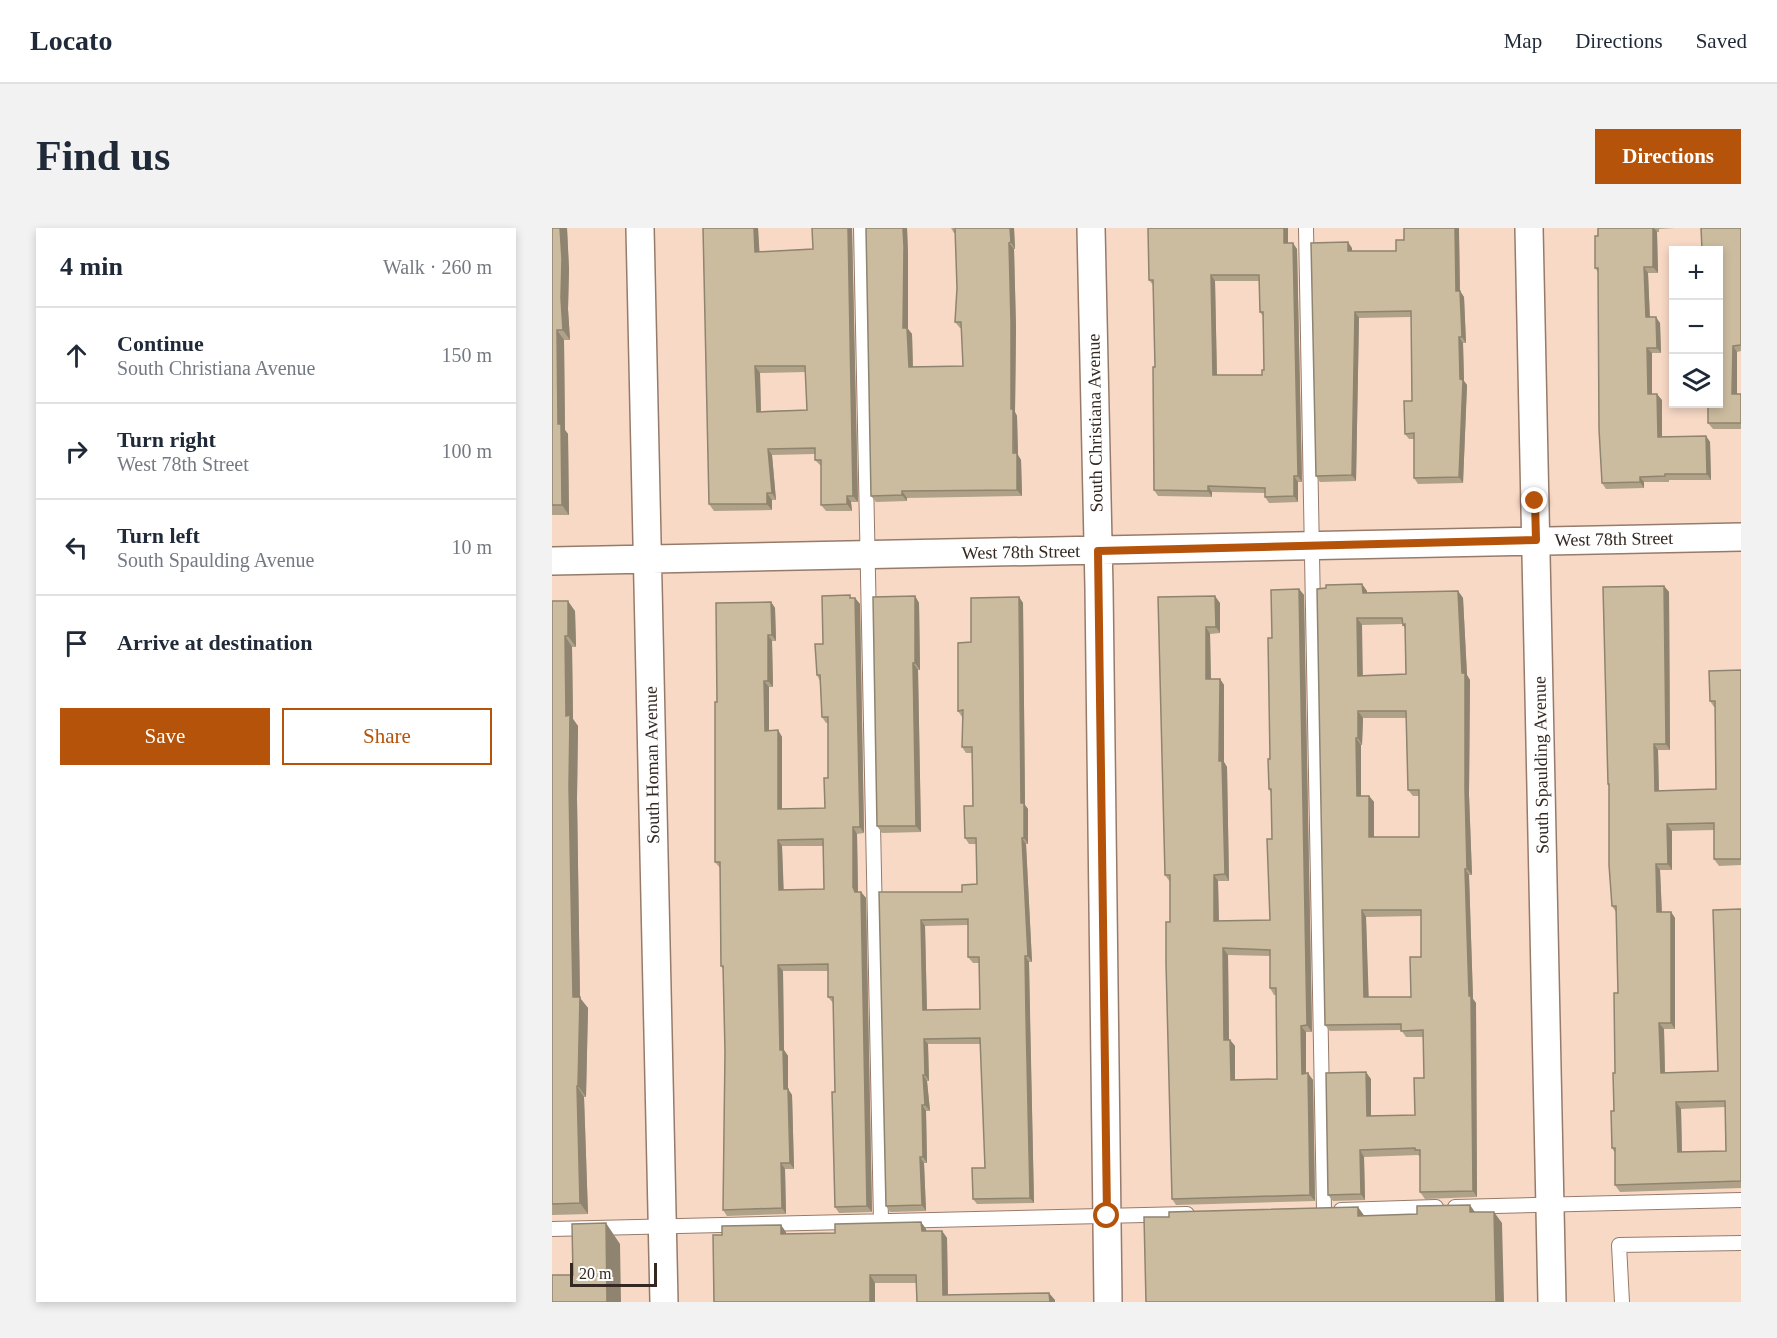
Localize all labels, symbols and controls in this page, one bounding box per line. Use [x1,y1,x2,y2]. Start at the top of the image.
text: Locato [30,25,112,56]
text: Map [1504,29,1542,53]
text: Directions [1575,29,1663,53]
text: Saved [1696,29,1747,53]
button: Directions [1595,129,1741,184]
text: Find us [36,133,170,179]
map controls [1669,246,1723,408]
button: + [1669,246,1723,300]
text: 4 min [60,252,123,281]
text: Walk · 260 m [383,256,492,278]
button: − [1669,300,1723,354]
text: Continue [117,331,204,356]
street label: South Christiana Avenue [1083,334,1107,512]
icon: ahead [60,339,93,372]
text: 150 m [441,344,492,366]
button: layers [1669,354,1723,408]
text: South Christiana Avenue [117,357,316,379]
text: Turn right [117,427,216,452]
icon: right [60,435,93,468]
text: 100 m [441,440,492,462]
text: West 78th Street [117,453,249,475]
route end [1521,487,1547,513]
text: Turn left [117,523,200,548]
street label: West 78th Street [1555,528,1673,550]
icon: left [60,531,93,564]
text: 10 m [451,536,492,558]
street label: West 78th Street [962,541,1080,563]
text: South Spaulding Avenue [117,549,314,571]
icon: arrive [60,627,93,660]
text: Arrive at destination [117,630,313,655]
street label: South Spaulding Avenue [1529,676,1553,854]
street label: South Homan Avenue [641,686,663,844]
button: Save [60,708,270,765]
button: Share [282,708,492,765]
route start [1093,1202,1119,1228]
scale bar [570,1260,657,1288]
text: 20 m [579,1265,611,1282]

